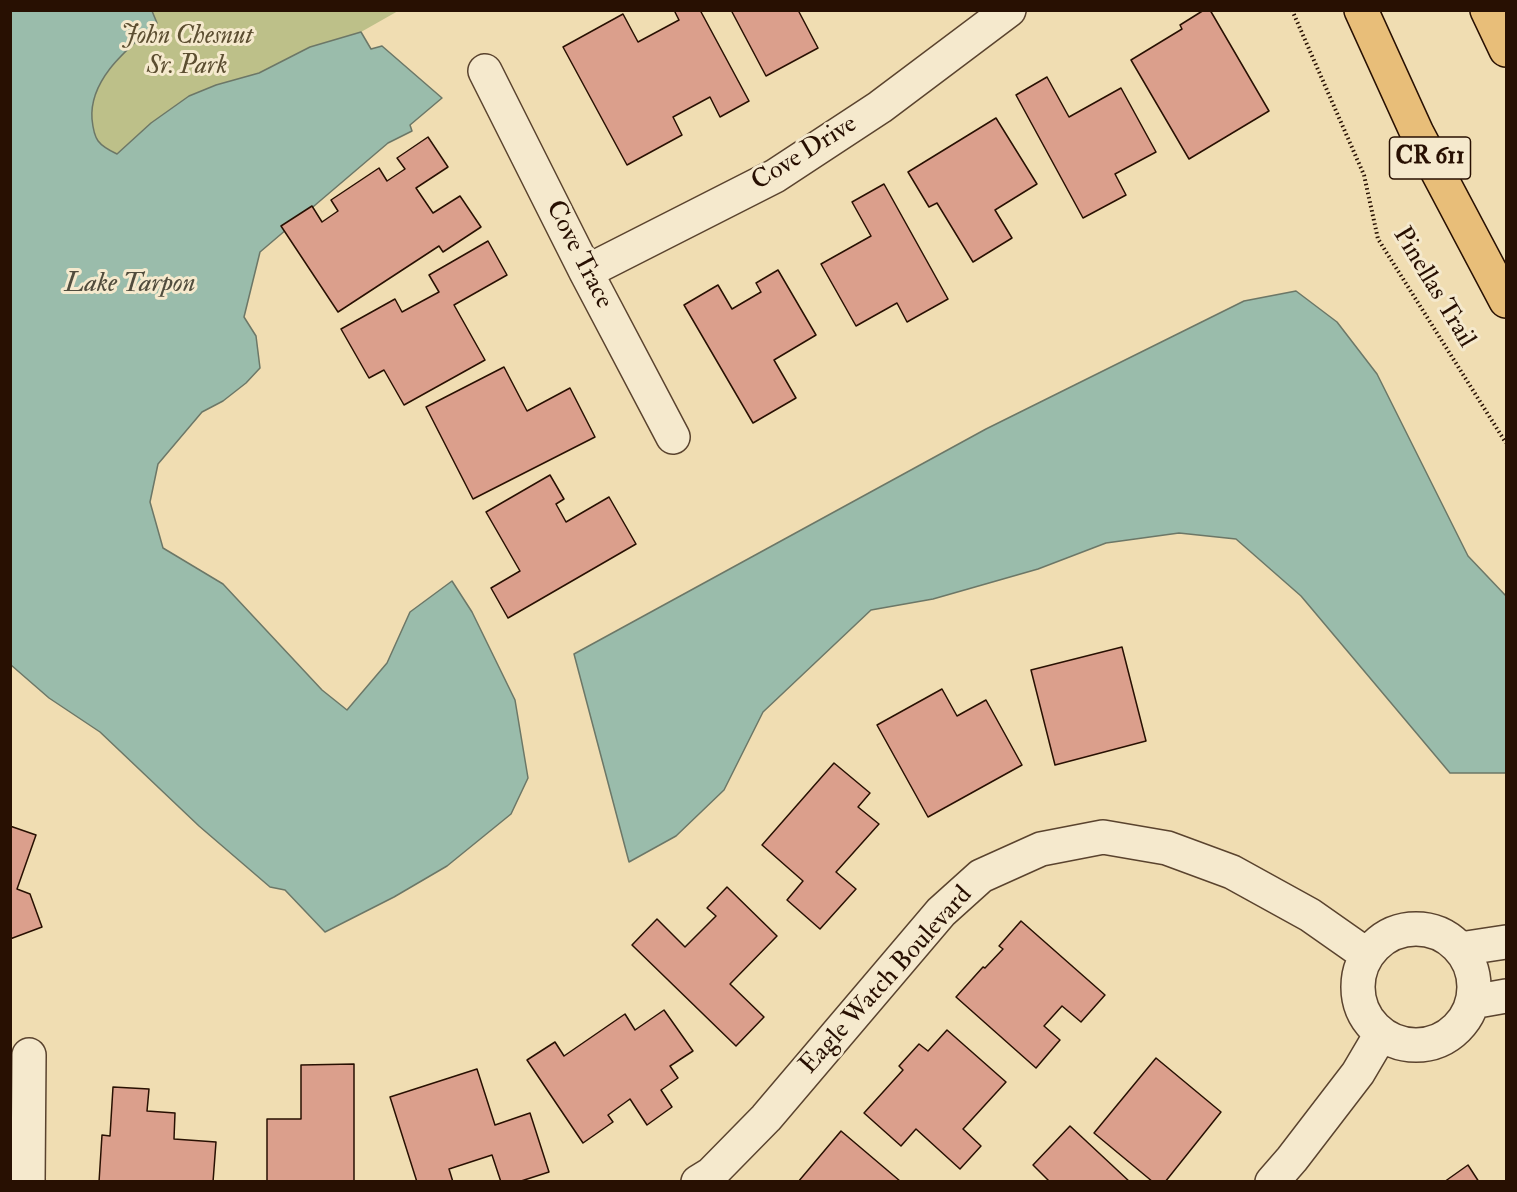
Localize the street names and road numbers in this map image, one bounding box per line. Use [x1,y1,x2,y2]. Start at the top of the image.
street label: Cove Drive [747,109,863,199]
road number: CR 611 [1390,137,1470,179]
street label: Cove Trace [538,196,618,314]
street label: Pinellas Trail [1385,222,1481,354]
street label: Eagle Watch Boulevard [794,880,980,1082]

